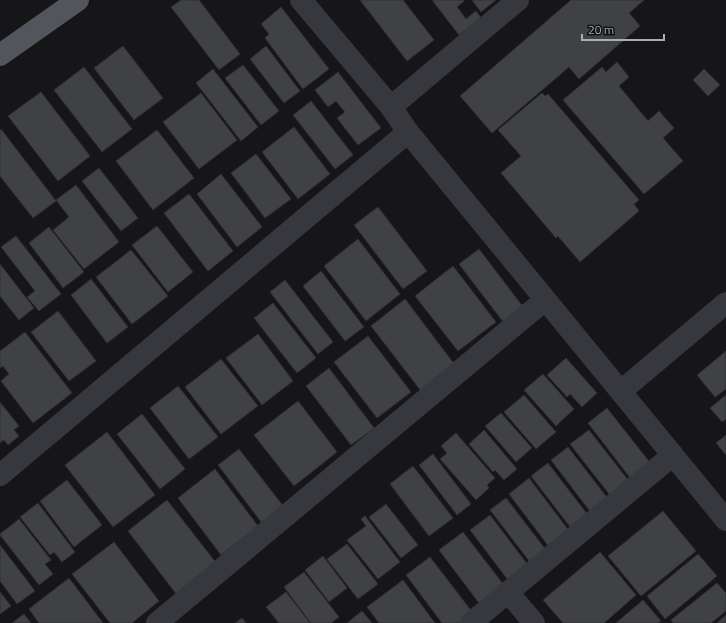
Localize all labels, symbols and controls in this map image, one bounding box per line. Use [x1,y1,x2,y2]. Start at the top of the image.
scale bar [582,16,664,42]
text: 20 m [588,20,614,39]

